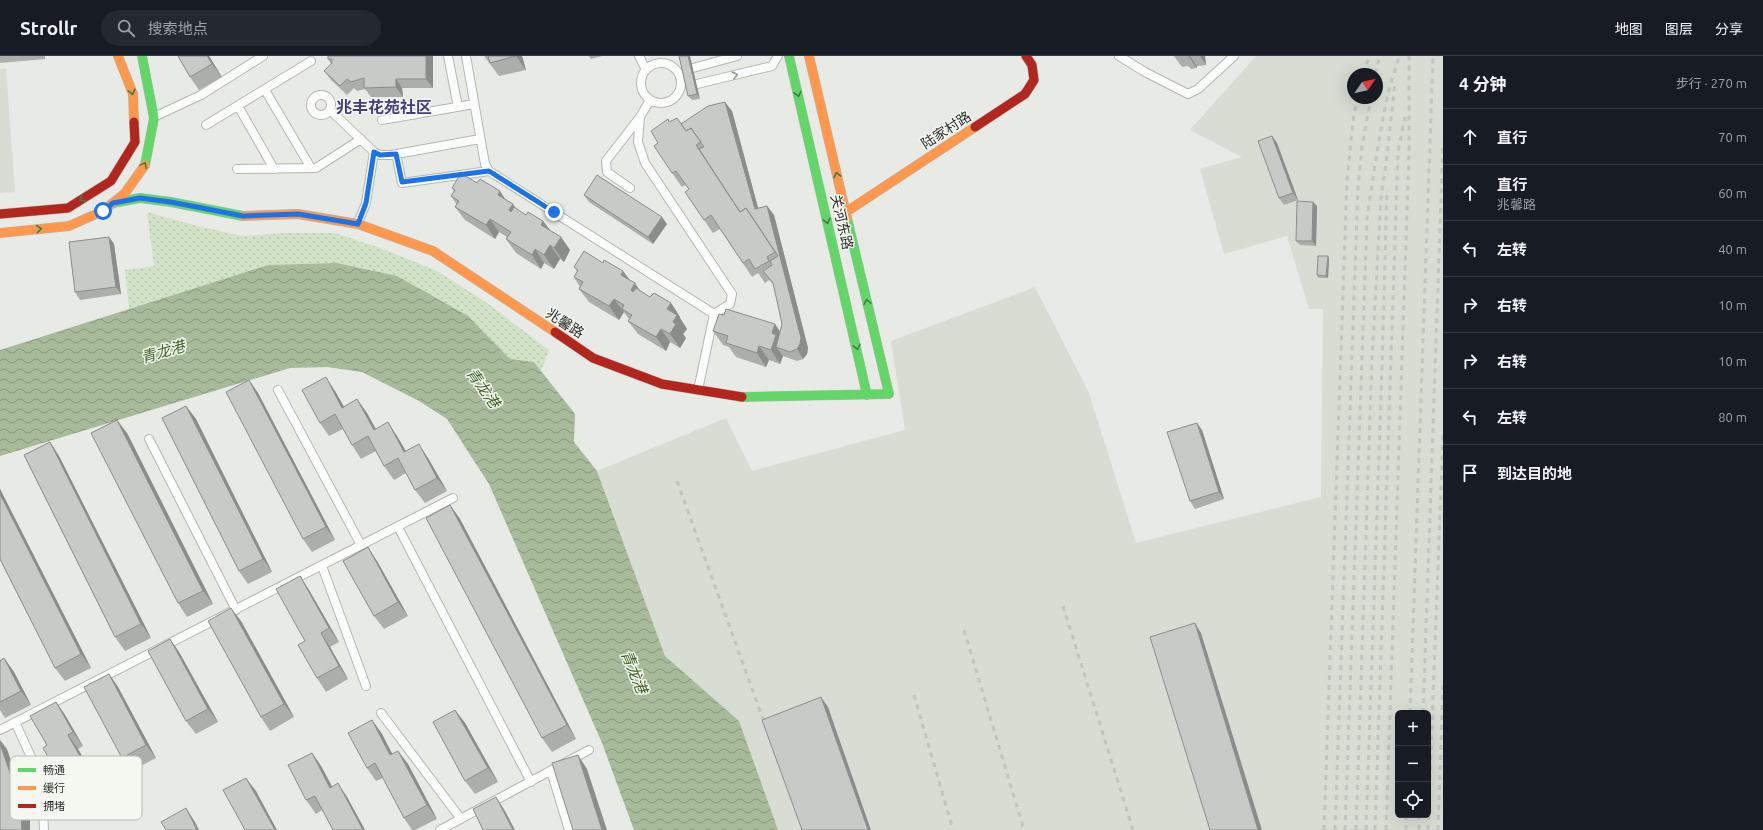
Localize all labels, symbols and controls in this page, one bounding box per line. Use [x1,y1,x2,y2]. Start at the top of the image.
search box [101,10,381,46]
text: Strollr [20,17,77,39]
icon: search [115,17,137,39]
text: 搜索地点 [147,20,207,37]
text: 地图 [1615,21,1643,37]
text: 图层 [1665,21,1693,37]
text: 分享 [1715,21,1743,37]
north arrow [1347,68,1383,104]
one-way arrow [731,71,738,80]
text: 4 分钟 [1459,74,1507,93]
text: 步行 · 270 m [1676,76,1747,90]
one-way arrow [127,89,135,96]
one-way arrow [794,91,802,97]
district label: 兆丰花苑社区 [336,98,432,116]
street label: 陆家村路 [918,108,974,152]
icon: ahead [1459,126,1481,148]
text: 直行 [1497,129,1527,146]
text: 70 m [1718,130,1747,144]
one-way arrow [139,162,146,169]
one-way arrow [833,172,842,179]
text: 直行 [1497,176,1527,193]
icon: ahead [1459,182,1481,204]
text: 60 m [1718,186,1747,200]
street label: 关河东路 [828,193,856,251]
one-way arrow [79,194,86,202]
text: 兆馨路 [1497,197,1536,211]
route start [94,202,112,220]
route end [545,203,563,221]
one-way arrow [823,217,831,224]
one-way arrow [36,225,42,234]
icon: left [1459,238,1481,260]
text: 左转 [1497,241,1527,258]
text: 40 m [1718,242,1747,256]
icon: right [1459,294,1481,316]
text: 右转 [1497,297,1527,314]
text: 10 m [1718,298,1747,312]
one-way arrow [864,299,872,305]
street label: 兆馨路 [543,305,587,341]
water label: 青龙港 [139,337,189,366]
one-way arrow [852,344,860,351]
icon: right [1459,350,1481,372]
text: 右转 [1497,353,1527,370]
text: 10 m [1718,354,1747,368]
water label: 青龙港 [463,365,505,413]
icon: left [1459,406,1481,428]
text: 左转 [1497,409,1527,426]
text: 80 m [1718,410,1747,424]
icon: arrive [1459,462,1481,484]
text: 到达目的地 [1497,465,1572,482]
water label: 青龙港 [618,648,652,698]
map controls [1395,710,1431,818]
button: + [1395,710,1431,746]
button: − [1395,746,1431,782]
legend [10,756,142,820]
text: 畅通 [43,764,65,776]
text: 缓行 [43,782,65,794]
button: locate [1395,782,1431,818]
text: 拥堵 [43,800,65,812]

